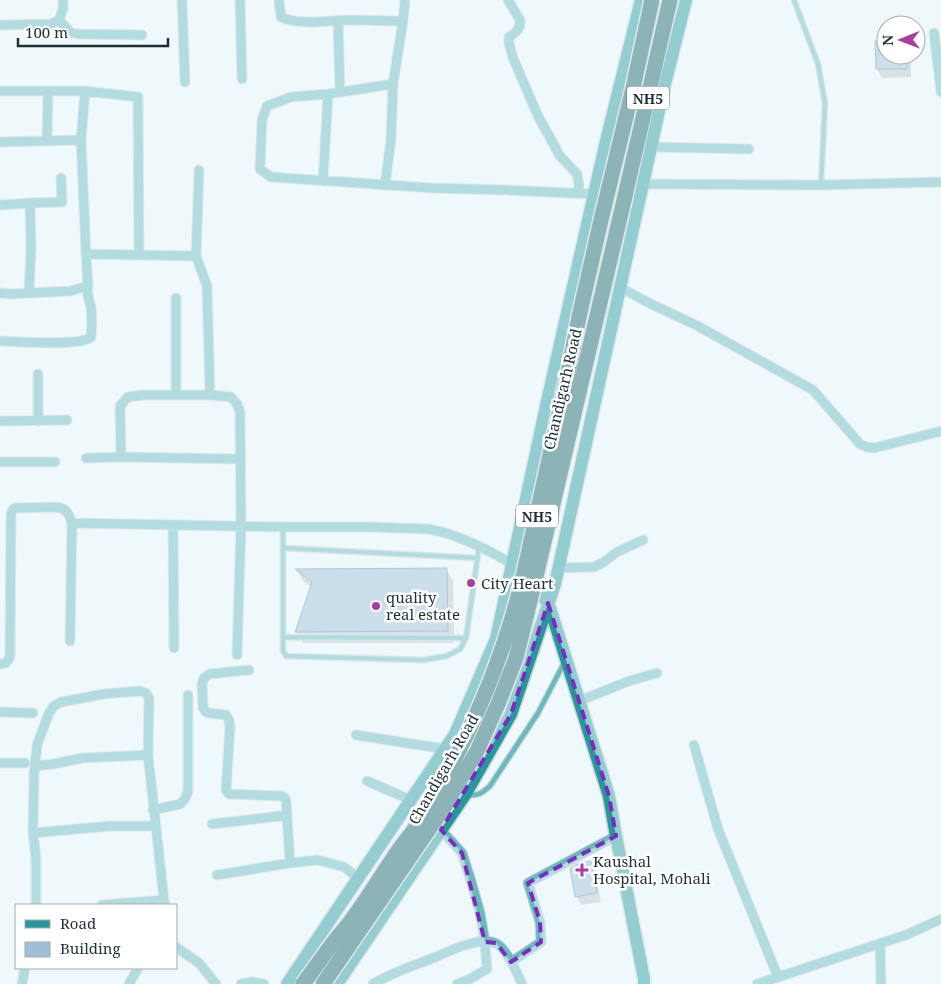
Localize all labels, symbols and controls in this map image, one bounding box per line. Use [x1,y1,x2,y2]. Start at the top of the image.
scale bar [18,15,168,47]
north arrow [876,15,926,65]
text: 100 m [25,22,68,42]
text: N [878,35,897,46]
road number: NH5 [627,86,669,110]
street label: Chandigarh Road [538,326,586,452]
road number: NH5 [516,504,558,528]
place label: City Heart [481,573,553,593]
marker: City Heart [465,577,477,589]
place label: quality real estate [386,587,460,624]
marker: quality real estate [370,600,382,612]
street label: Chandigarh Road [403,710,483,828]
place label: Kaushal Hospital, Mohali [593,851,711,888]
marker: Kaushal Hospital, Mohali [575,863,589,877]
legend [15,904,178,969]
text: Road [60,913,96,933]
text: Building [60,938,121,958]

